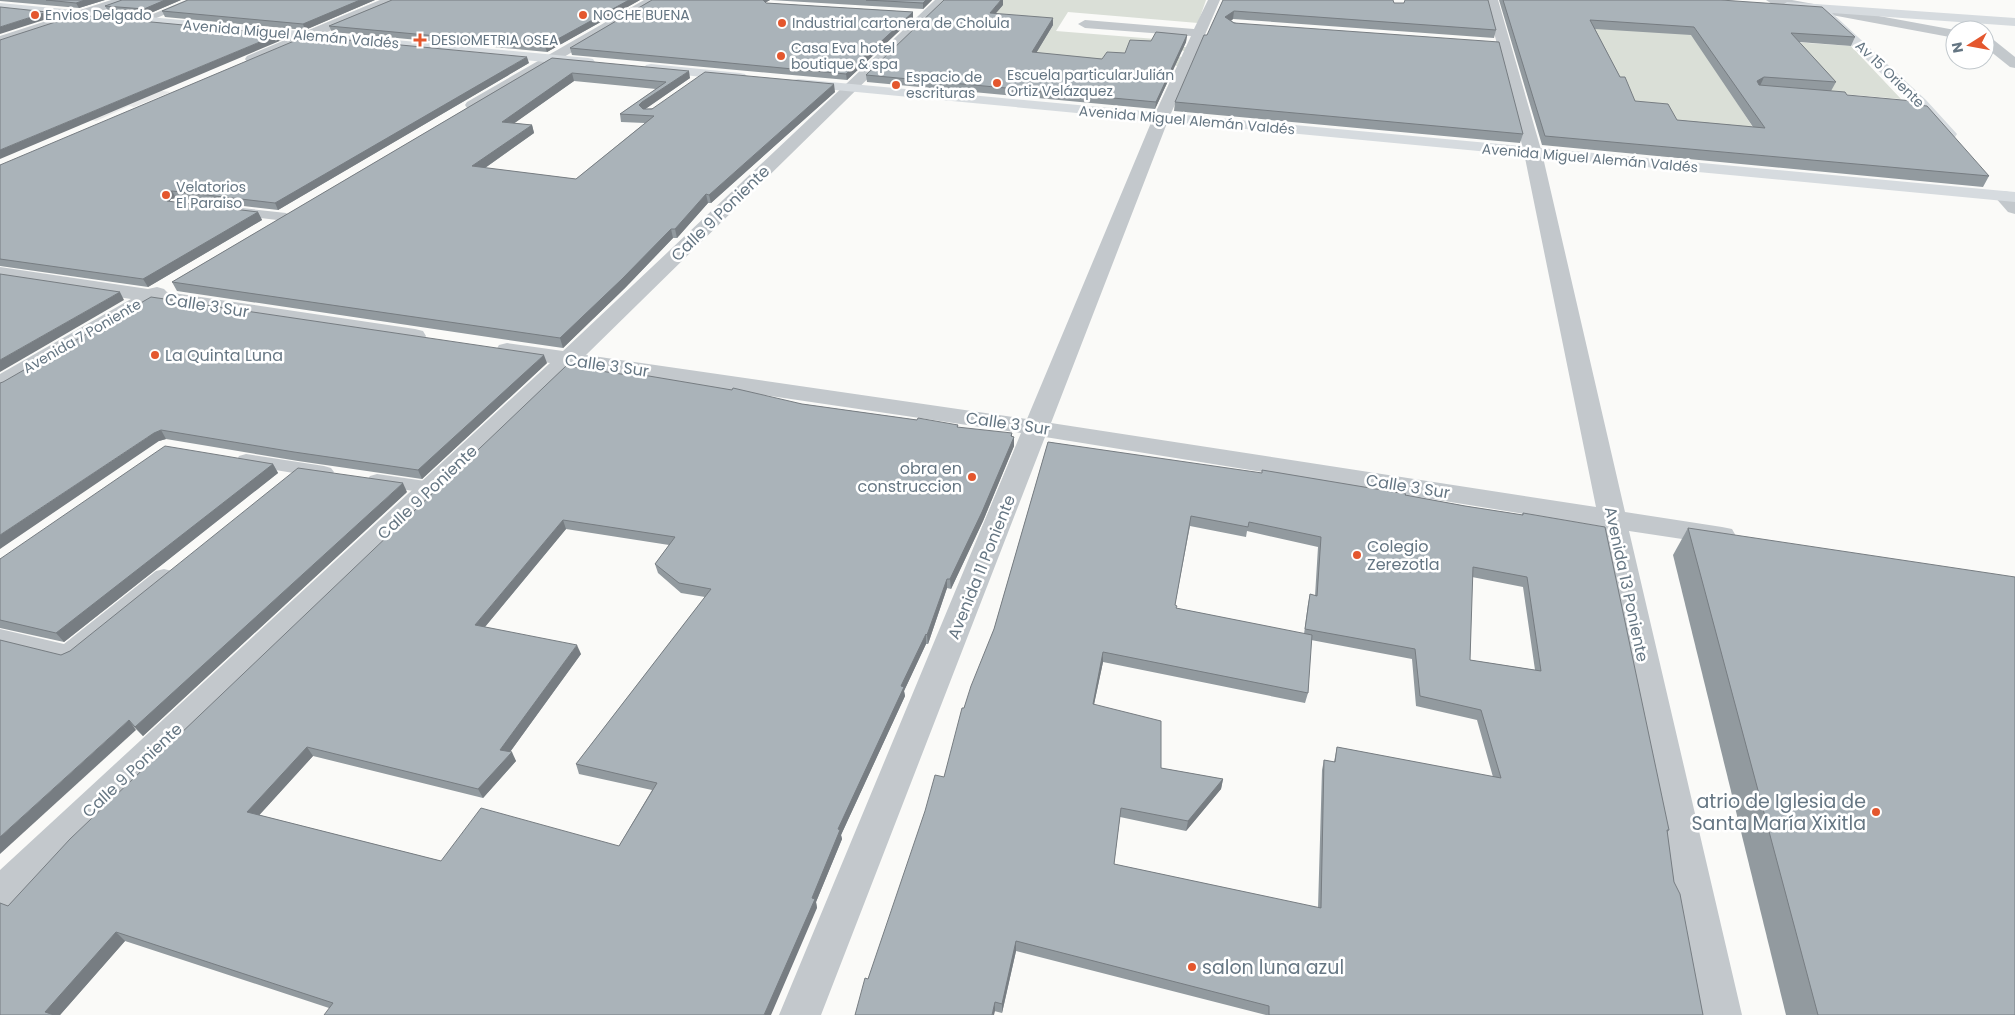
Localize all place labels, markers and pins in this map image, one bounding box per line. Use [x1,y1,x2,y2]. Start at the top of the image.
place label: Envios Delgado [45,5,152,25]
place label: NOCHE BUENA [593,5,690,25]
marker: Envios Delgado [29,9,41,21]
marker: NOCHE BUENA [577,9,589,21]
place label: Industrial cartonera de Cholula [792,13,1010,33]
marker: Industrial cartonera de Cholula [776,17,788,29]
place label: DESIOMETRIA OSEA [431,30,559,50]
marker: DESIOMETRIA OSEA [413,33,427,47]
place label: Casa Eva hotel boutique & spa [791,38,898,74]
marker: Casa Eva hotel boutique & spa [775,50,787,62]
place label: Escuela particularJulián Ortiz Velázquez [1007,65,1174,101]
place label: Espacio de escrituras [906,67,983,103]
marker: Escuela particularJulián Ortiz Velázquez [991,77,1003,89]
marker: Espacio de escrituras [890,79,902,91]
place label: Velatorios El Paraiso [176,177,246,213]
marker: Velatorios El Paraiso [160,189,172,201]
place label: La Quinta Luna [165,344,283,367]
marker: La Quinta Luna [149,349,161,361]
place label: obra en construccion [858,457,962,498]
marker: obra en construccion [966,471,978,483]
place label: Colegio Zerezotla [1367,535,1440,576]
marker: Colegio Zerezotla [1351,549,1363,561]
place label: atrio de Iglesia de Santa María Xixitla [1691,788,1866,837]
marker: atrio de Iglesia de Santa María Xixitla [1870,806,1882,818]
place label: salon luna azul [1202,954,1344,981]
marker: salon luna azul [1186,961,1198,973]

